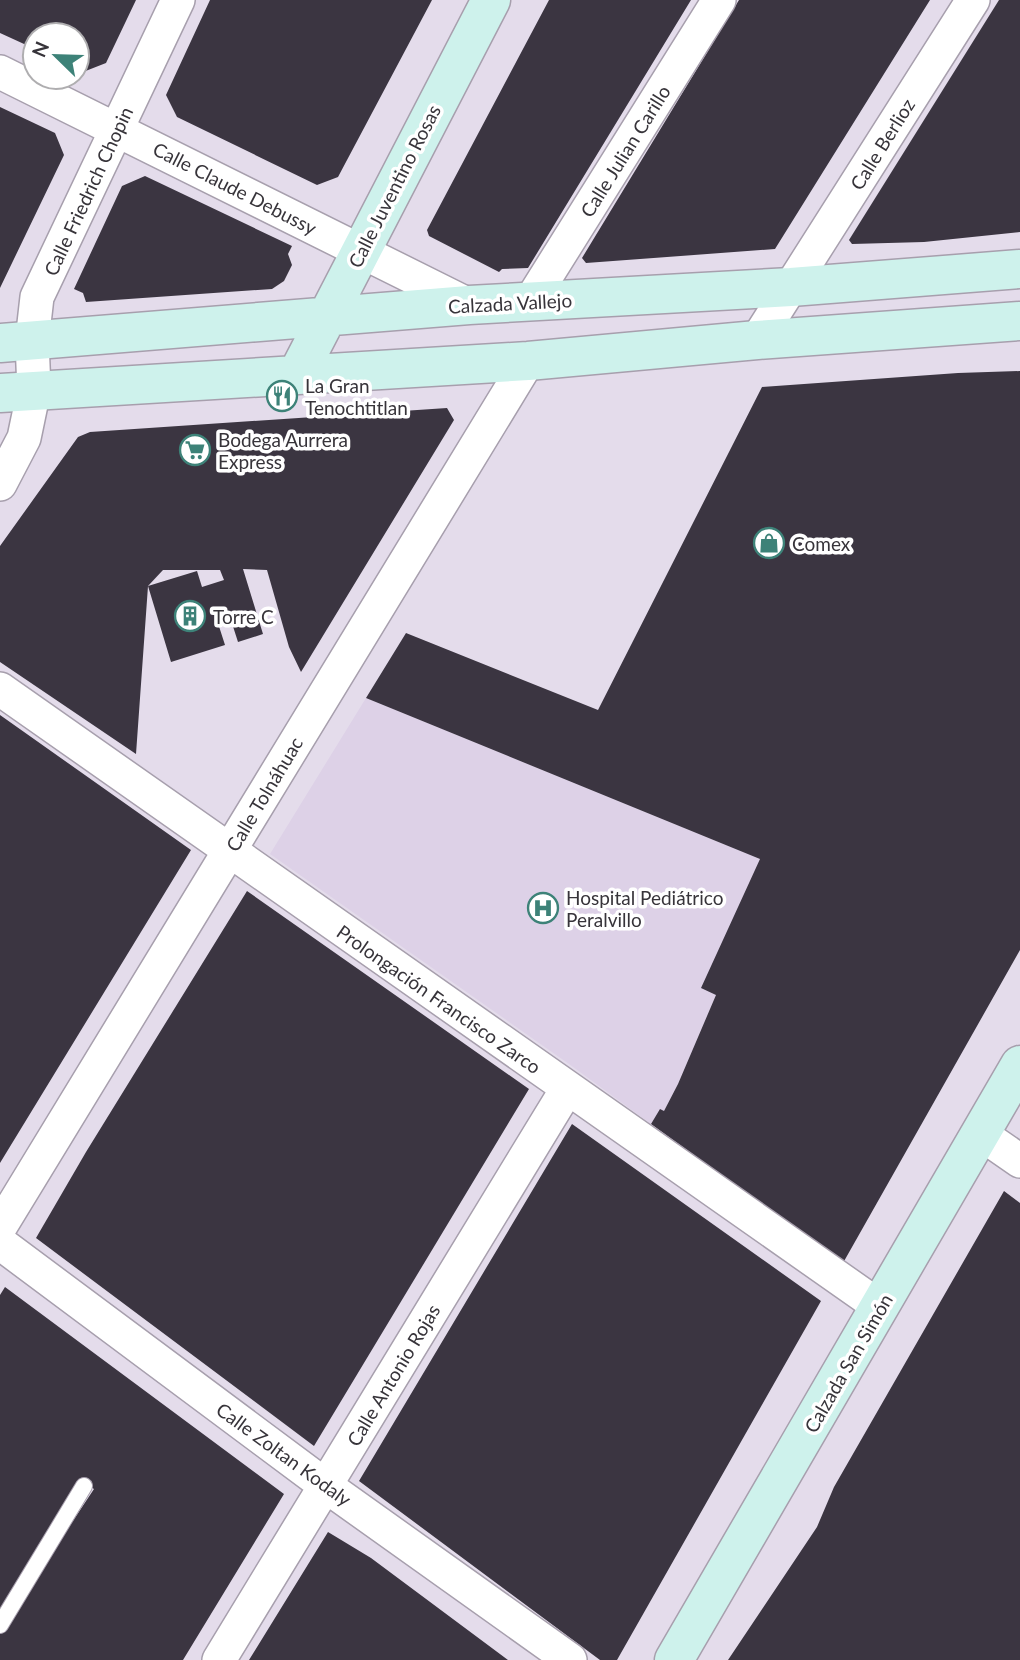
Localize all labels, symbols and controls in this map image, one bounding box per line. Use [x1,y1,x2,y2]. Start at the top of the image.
north arrow [21,21,91,91]
text: N [26,38,53,60]
street label: Calle Julian Carillo [575,81,675,221]
street label: Calle Berlioz [845,94,919,194]
street label: Calle Juventino Rosas [343,101,445,271]
street label: Calle Friedrich Chopin [39,103,137,279]
street label: Calle Claude Debussy [149,137,321,239]
street label: Calzada Vallejo [447,288,573,318]
place label: La Gran Tenochtitlan [305,374,408,419]
restaurant icon: La Gran Tenochtitlan [265,379,299,413]
place label: Bodega Aurrera Express [218,428,348,473]
supermarket icon: Bodega Aurrera Express [178,433,212,467]
shop icon: Comex [752,526,786,560]
place label: Comex [792,532,851,555]
building icon: Torre C [173,599,207,633]
place label: Torre C [213,605,274,628]
street label: Calle Tolnáhuac [221,733,307,855]
place label: Hospital Pediátrico Peralvillo [566,886,723,931]
hospital icon: Hospital Pediátrico Peralvillo [526,891,560,925]
street label: Prolongación Francisco Zarco [333,920,545,1078]
street label: Calzada San Simón [799,1289,897,1437]
street label: Calle Antonio Rojas [342,1300,444,1450]
street label: Calle Zoltan Kodaly [212,1397,356,1511]

